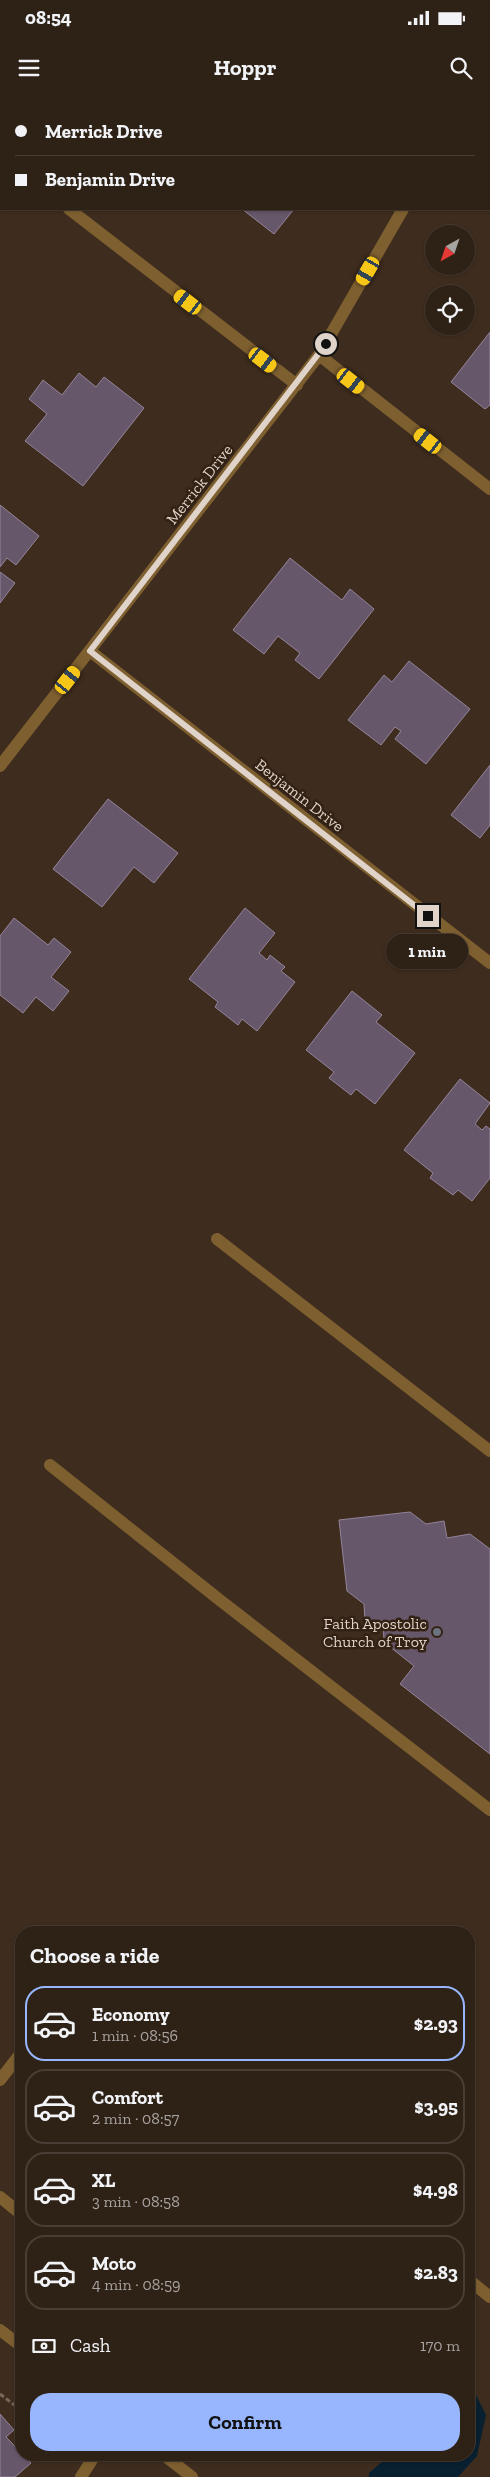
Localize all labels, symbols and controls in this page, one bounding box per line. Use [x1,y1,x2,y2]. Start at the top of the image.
text: 08:54 [25,6,72,29]
icon: menu [15,54,43,82]
text: Hoppr [214,54,276,81]
icon: search [447,54,475,82]
text: Merrick Drive [45,120,162,143]
text: Benjamin Drive [45,168,175,191]
north arrow [425,225,475,275]
map controls [425,225,475,335]
car [354,254,381,288]
button: locate [425,285,475,335]
car [171,287,204,317]
route start [315,333,337,355]
car [246,345,279,375]
car [334,366,367,396]
car [411,426,444,456]
street label: Merrick Drive [162,441,236,528]
car [52,664,83,696]
street label: Benjamin Drive [252,755,348,836]
route end [417,905,439,927]
callout: 1 min [387,934,469,968]
text: 1 min [408,942,446,961]
place label: Faith Apostolic Church of Troy [323,1614,428,1651]
marker: Faith Apostolic Church of Troy [431,1626,443,1638]
text: Choose a ride [30,1942,160,1969]
icon: car [32,2001,77,2046]
text: Economy [92,2003,170,2026]
text: $2.93 [414,2012,458,2035]
text: 1 min · 08:56 [92,2026,178,2045]
icon: car [32,2084,77,2129]
text: Comfort [92,2086,163,2109]
text: $3.95 [414,2095,458,2118]
text: 2 min · 08:57 [92,2109,179,2128]
icon: car [32,2167,77,2212]
text: XL [92,2169,115,2192]
text: $4.98 [413,2178,458,2201]
text: 3 min · 08:58 [92,2192,180,2211]
icon: car [32,2250,77,2295]
text: Moto [92,2252,136,2275]
text: $2.83 [414,2261,458,2284]
text: 4 min · 08:59 [92,2275,181,2294]
icon: cash [30,2332,58,2360]
text: Cash [70,2334,110,2357]
text: 170 m [420,2336,460,2355]
button: Confirm [30,2393,460,2451]

